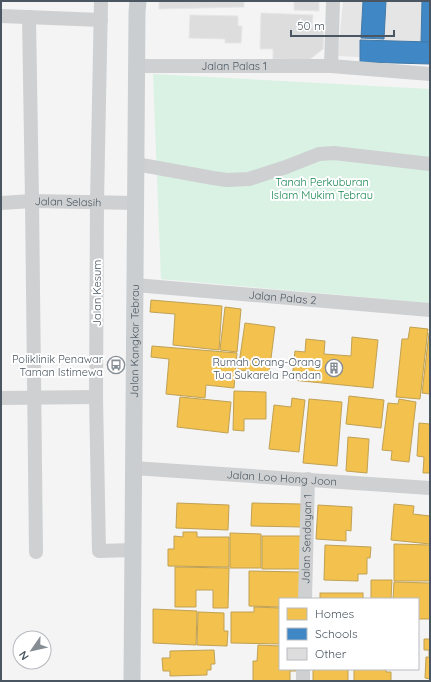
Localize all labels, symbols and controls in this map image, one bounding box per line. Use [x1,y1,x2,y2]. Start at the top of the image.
scale bar [291,12,394,38]
text: 50 m [297,18,325,33]
street label: Jalan Palas 1 [201,59,267,73]
park label: Tanah Perkuburan Islam Mukim Tebrau [271,175,373,202]
street label: Jalan Selasih [34,194,102,209]
street label: Jalan Kesum [90,260,104,326]
street label: Jalan Kangkar Tebrau [127,284,142,398]
street label: Jalan Palas 2 [248,288,317,307]
place label: Poliklinik Penawar Taman Istimewa [12,352,104,379]
bus stop icon: Poliklinik Penawar Taman Istimewa [106,355,126,375]
place label: Rumah Orang-Orang Tua Sukarela Pandan [212,355,321,382]
building icon: Rumah Orang-Orang Tua Sukarela Pandan [324,358,344,378]
street label: Jalan Loo Hong Joon [226,467,337,489]
street label: Jalan Sendayan 1 [298,494,315,584]
legend [279,598,419,670]
text: Homes [315,606,355,621]
text: Schools [315,626,358,641]
north arrow [12,630,52,670]
text: Other [315,646,347,661]
text: N [16,648,32,663]

